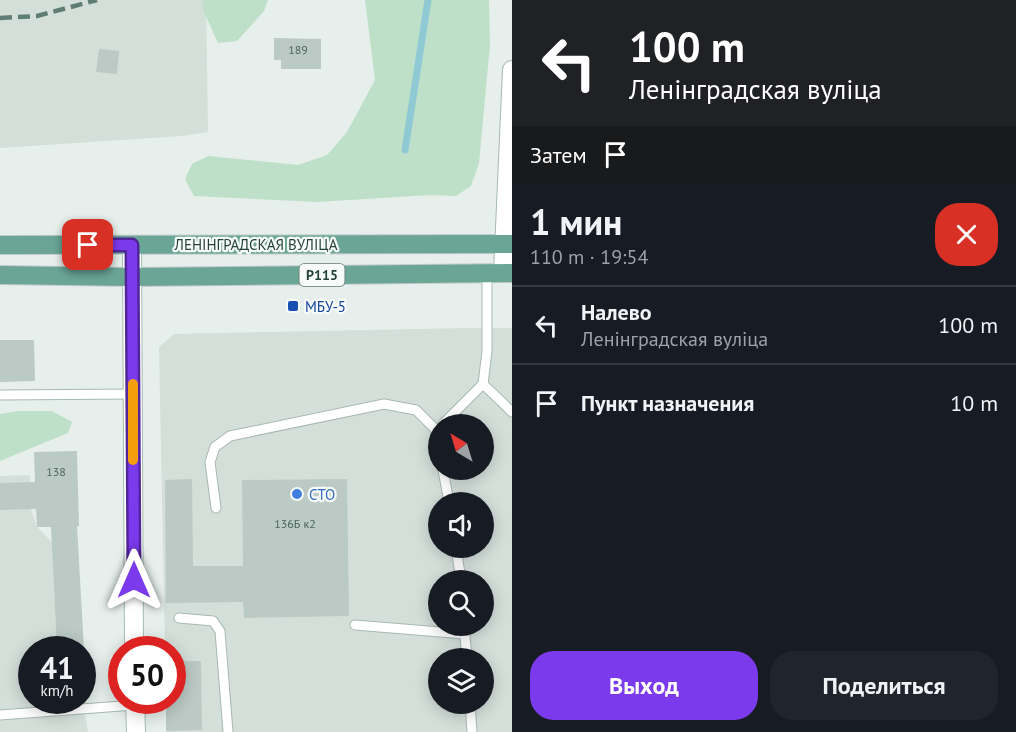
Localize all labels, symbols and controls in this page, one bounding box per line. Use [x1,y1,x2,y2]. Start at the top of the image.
text: 100 m [629,19,745,74]
icon: left [530,24,608,102]
house number: 189 [288,42,308,57]
text: Ленінградская вуліца [629,72,882,106]
icon: arrive [599,138,632,171]
text: Затем [530,141,587,169]
text: 1 мин [530,198,622,245]
button: close [935,203,998,266]
pin [62,219,113,270]
icon: arrive [71,228,104,261]
street label: ЛЕНІНГРАДСКАЯ ВУЛІЦА [174,235,338,254]
text: 110 m · 19:54 [530,244,648,270]
road number: Р115 [300,264,344,286]
place label: МБУ-5 [305,297,346,316]
text: Налево [581,298,652,326]
marker: МБУ-5 [286,299,300,313]
icon: left [530,309,563,342]
text: 100 m [938,311,998,339]
text: Ленінградская вуліца [581,326,768,352]
icon: arrive [530,387,563,420]
text: Пункт назначения [581,389,754,417]
text: 10 m [950,389,998,417]
north arrow [428,414,494,480]
map controls [428,414,494,714]
house number: 138 [46,464,66,479]
place label: СТО [309,485,335,504]
marker: СТО [290,487,304,501]
button: sound [428,492,494,558]
house number: 136Б к2 [274,516,316,531]
position arrow [102,548,166,612]
button: search [428,570,494,636]
speed limit sign: 50 [108,636,186,714]
text: 41 [40,648,74,687]
button: layers [428,648,494,714]
button: Выход [530,651,758,720]
button: Поделиться [770,651,998,720]
text: km/h [41,681,73,700]

